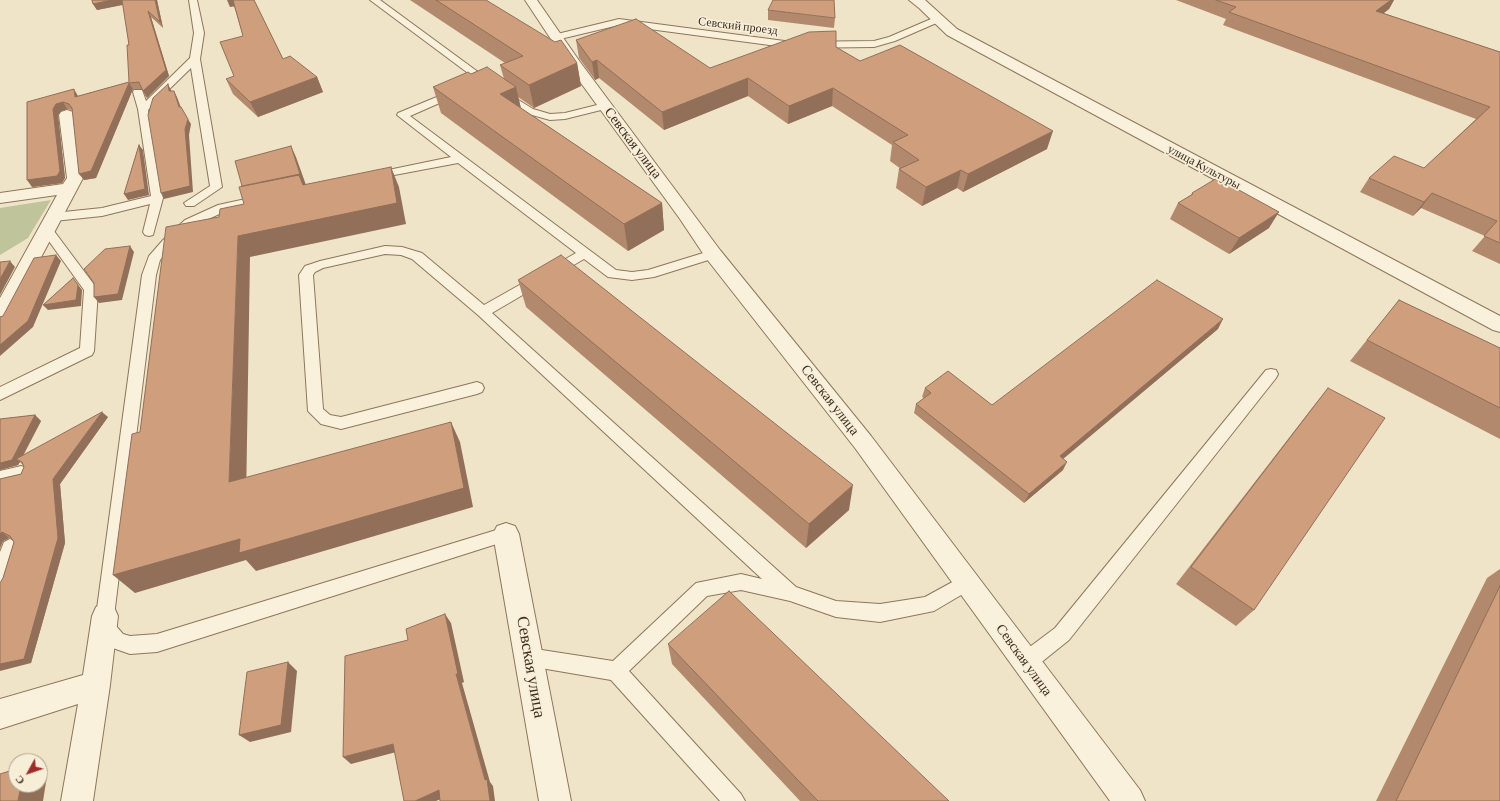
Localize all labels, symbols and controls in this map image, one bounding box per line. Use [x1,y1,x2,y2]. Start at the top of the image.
street label: Севский проезд [697,14,779,38]
street label: Севская улица [601,104,665,182]
street label: улица Культуры [1165,142,1243,192]
street label: Севская улица [797,361,863,439]
street label: Севская улица [512,614,550,720]
street label: Севская улица [992,621,1056,699]
north arrow [8,753,48,793]
text: С [12,773,27,787]

